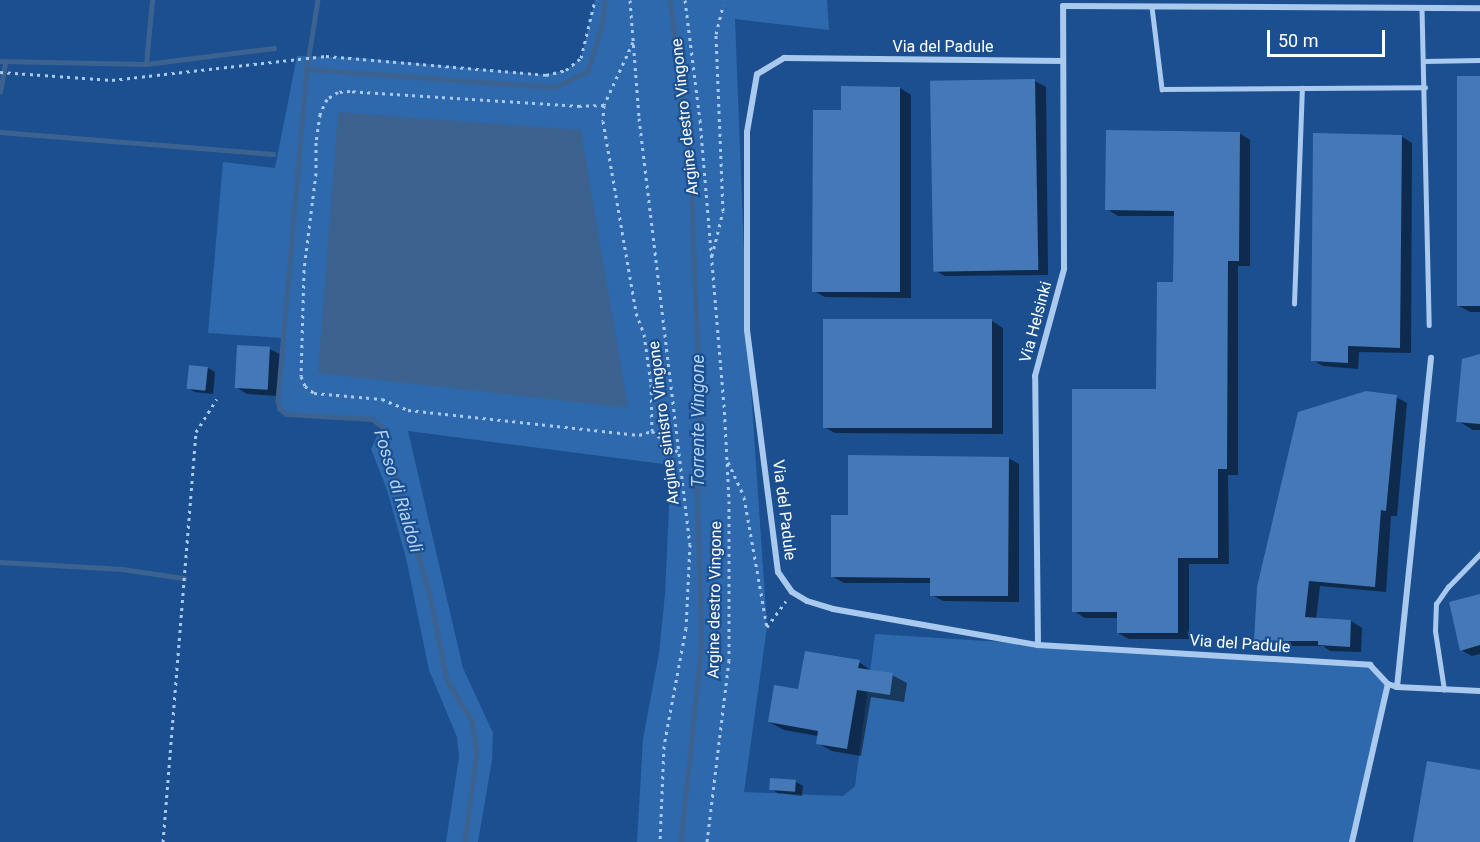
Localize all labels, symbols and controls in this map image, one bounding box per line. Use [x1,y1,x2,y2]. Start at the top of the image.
scale bar [1270,18,1388,56]
text: 50 m [1278,30,1318,51]
street label: Via del Padule [892,37,994,57]
street label: Argine destro Vingone [667,38,703,196]
street label: Via Helsinki [1016,279,1056,365]
street label: Argine sinistro Vingone [644,340,684,506]
water label: Torrente Vingone [687,354,709,488]
water label: Fosso di Rialdoli [369,427,427,555]
street label: Via del Padule [768,459,800,561]
street label: Argine destro Vingone [704,521,726,679]
street label: Via del Padule [1189,631,1291,657]

